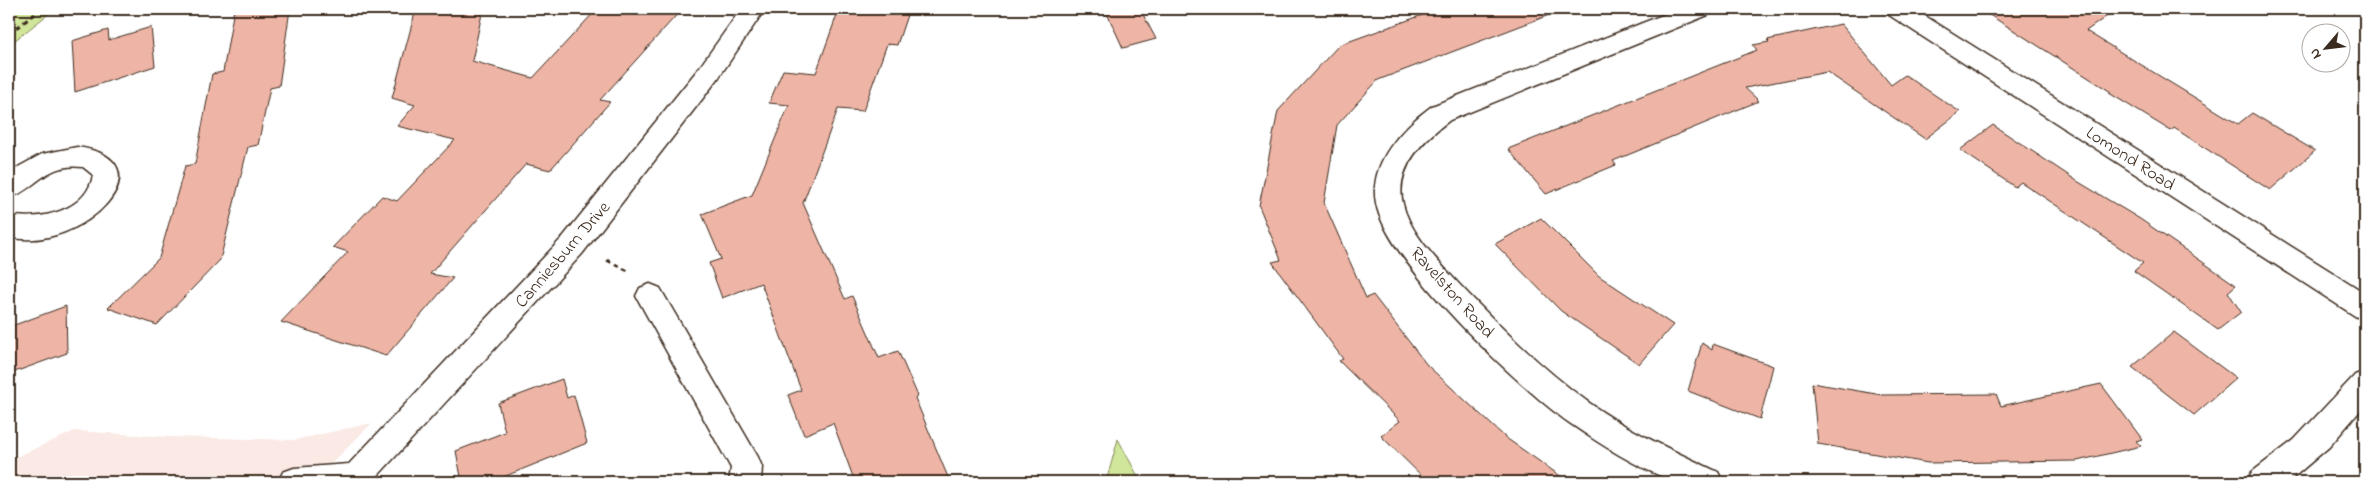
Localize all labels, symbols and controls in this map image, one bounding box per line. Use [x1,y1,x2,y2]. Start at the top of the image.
north arrow [2302,22,2352,72]
text: N [2304,44,2327,63]
street label: Lomond Road [2080,121,2180,198]
street label: Canniesburn Drive [510,195,618,314]
street label: Ravelston Road [1403,242,1500,345]

